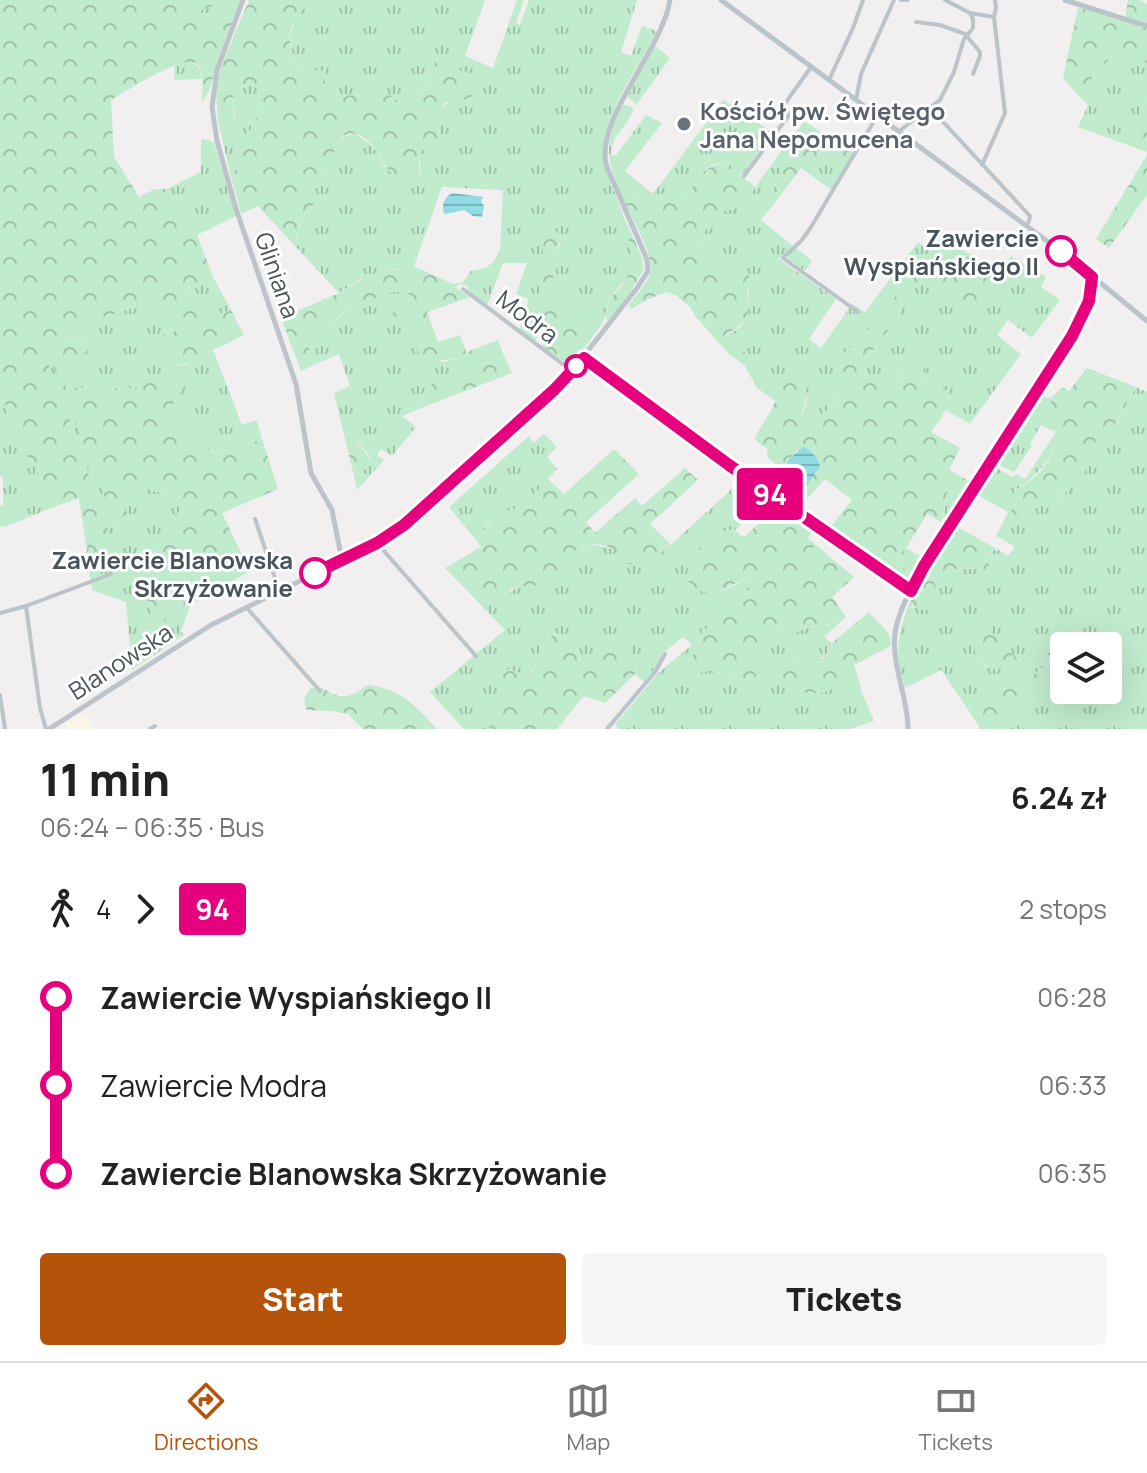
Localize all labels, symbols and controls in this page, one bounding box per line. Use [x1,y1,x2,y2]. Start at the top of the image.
place label: Kościół pw. Świętego Jana Nepomucena [700,94,945,155]
marker: Kościół pw. Świętego Jana Nepomucena [675,115,693,133]
place label: Zawiercie Wyspiańskiego II [844,221,1039,282]
street label: Gliniana [248,228,308,322]
marker: Zawiercie Wyspiańskiego II [1046,236,1076,266]
street label: Modra [490,282,566,350]
unlabelled marker [565,355,587,377]
line badge: 94 [734,468,806,520]
text: 94 [753,475,787,513]
place label: Zawiercie Blanowska Skrzyżowanie [51,543,293,604]
marker: Zawiercie Blanowska Skrzyżowanie [300,558,330,588]
street label: Blanowska [62,615,178,707]
map controls [1050,632,1122,704]
button: layers [1050,632,1122,704]
text: 11 min [40,749,170,809]
text: 6.24 zł [1011,777,1107,818]
text: 06:24 – 06:35 · Bus [40,809,264,845]
icon: walk [40,887,84,931]
icon: forward [123,887,167,931]
text: 94 [195,890,230,928]
text: 4 [96,891,111,927]
text: 2 stops [1019,891,1107,927]
text: Zawiercie Wyspiańskiego II [100,977,492,1018]
text: 06:28 [1037,979,1107,1015]
text: Zawiercie Modra [100,1065,327,1106]
text: 06:33 [1038,1067,1107,1103]
text: Zawiercie Blanowska Skrzyżowanie [100,1153,607,1194]
text: 06:35 [1038,1155,1107,1191]
button: Start [40,1253,566,1345]
button: Tickets [582,1253,1107,1345]
tab: Directions [154,1379,258,1457]
tab: Map [566,1379,610,1457]
tab: Tickets [919,1379,993,1457]

